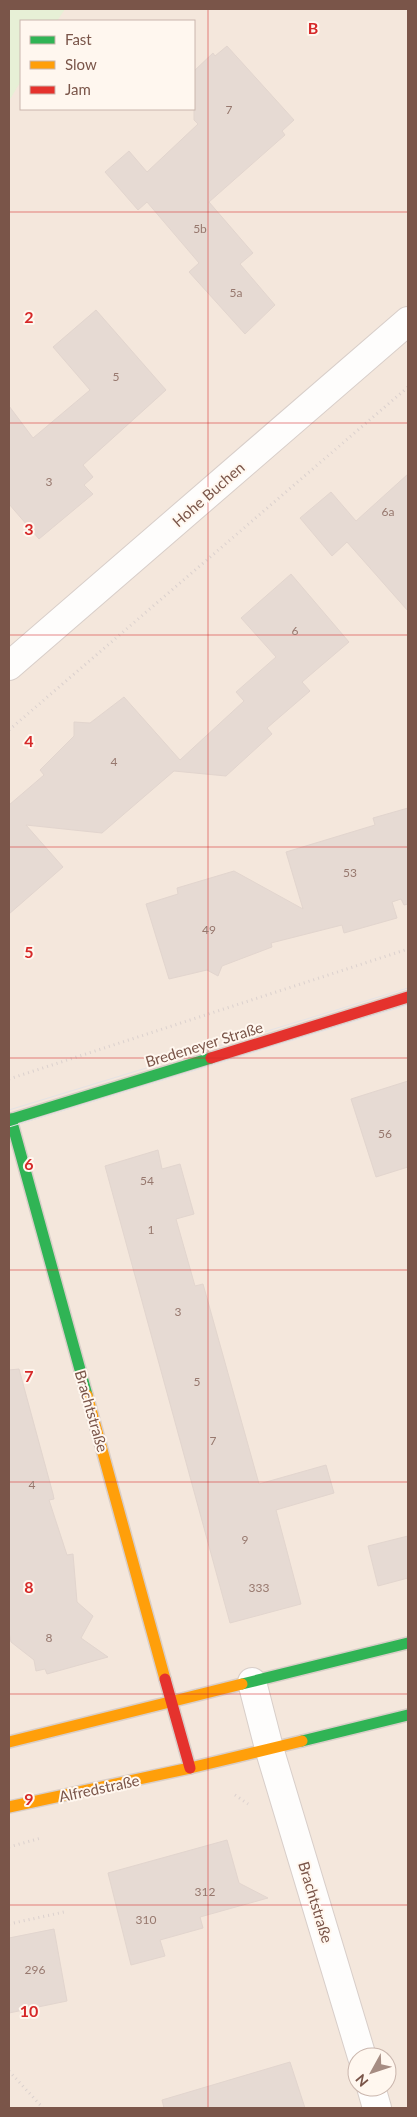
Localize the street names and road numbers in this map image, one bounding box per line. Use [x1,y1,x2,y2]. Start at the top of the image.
street label: Hohe Buchen [168,458,248,530]
street label: Bredeneyer Straße [143,1018,265,1070]
street label: Brachtstraße [72,1368,112,1454]
street label: Alfredstraße [57,1771,141,1805]
street label: Brachtstraße [295,1859,337,1945]

